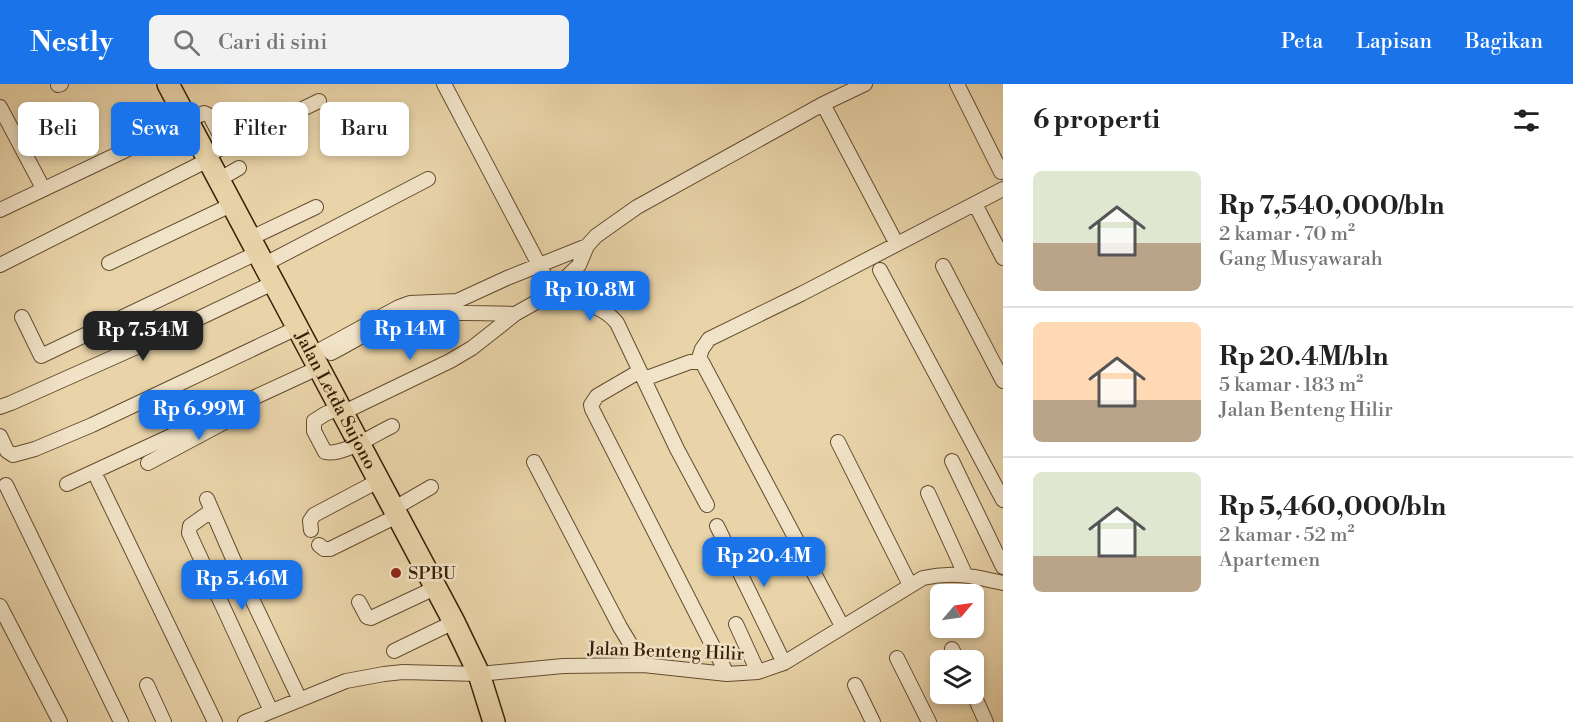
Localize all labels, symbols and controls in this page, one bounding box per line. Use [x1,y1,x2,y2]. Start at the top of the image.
search box [149,15,569,69]
text: Nestly [30,25,113,60]
icon: search [170,26,203,59]
text: Cari di sini [218,29,327,56]
text: Peta [1281,29,1323,55]
text: Lapisan [1356,29,1432,55]
text: Bagikan [1465,29,1543,55]
chip: Beli [18,102,99,156]
chip: Sewa [111,102,200,156]
chip: Filter [212,102,308,156]
chip: Baru [320,102,409,156]
text: 6 properti [1033,104,1160,136]
icon: filters [1510,104,1543,137]
text: Rp 7,540,000/bln [1219,190,1444,222]
icon: home [1081,195,1153,267]
text: 2 kamar · 70 m² [1219,222,1355,247]
text: Gang Musyawarah [1219,247,1383,272]
pin: Rp 10.8M [528,271,652,322]
text: Rp 10.8M [545,278,635,303]
pin: Rp 14M [361,310,459,361]
pin: Rp 7.54M [81,311,205,362]
text: Rp 14M [374,317,446,342]
text: Rp 7.54M [97,318,189,343]
street label: Jalan Letda Sujono [289,326,382,474]
text: Rp 20.4M/bln [1219,341,1389,373]
icon: home [1081,346,1153,418]
text: 5 kamar · 183 m² [1219,373,1363,398]
pin: Rp 6.99M [137,390,261,441]
text: Rp 6.99M [153,397,245,422]
text: Jalan Benteng Hilir [1219,398,1393,423]
text: Rp 5,460,000/bln [1219,491,1446,523]
icon: home [1081,496,1153,568]
text: 2 kamar · 52 m² [1219,523,1355,548]
pin: Rp 20.4M [702,537,826,588]
text: Rp 20.4M [716,544,812,569]
text: Apartemen [1219,548,1320,573]
pin: Rp 5.46M [180,560,304,611]
place label: SPBU [408,562,457,585]
marker: SPBU [389,566,403,580]
text: Rp 5.46M [195,567,289,592]
north arrow [930,584,984,638]
map controls [930,584,984,704]
street label: Jalan Benteng Hilir [586,637,745,666]
button: layers [930,650,984,704]

